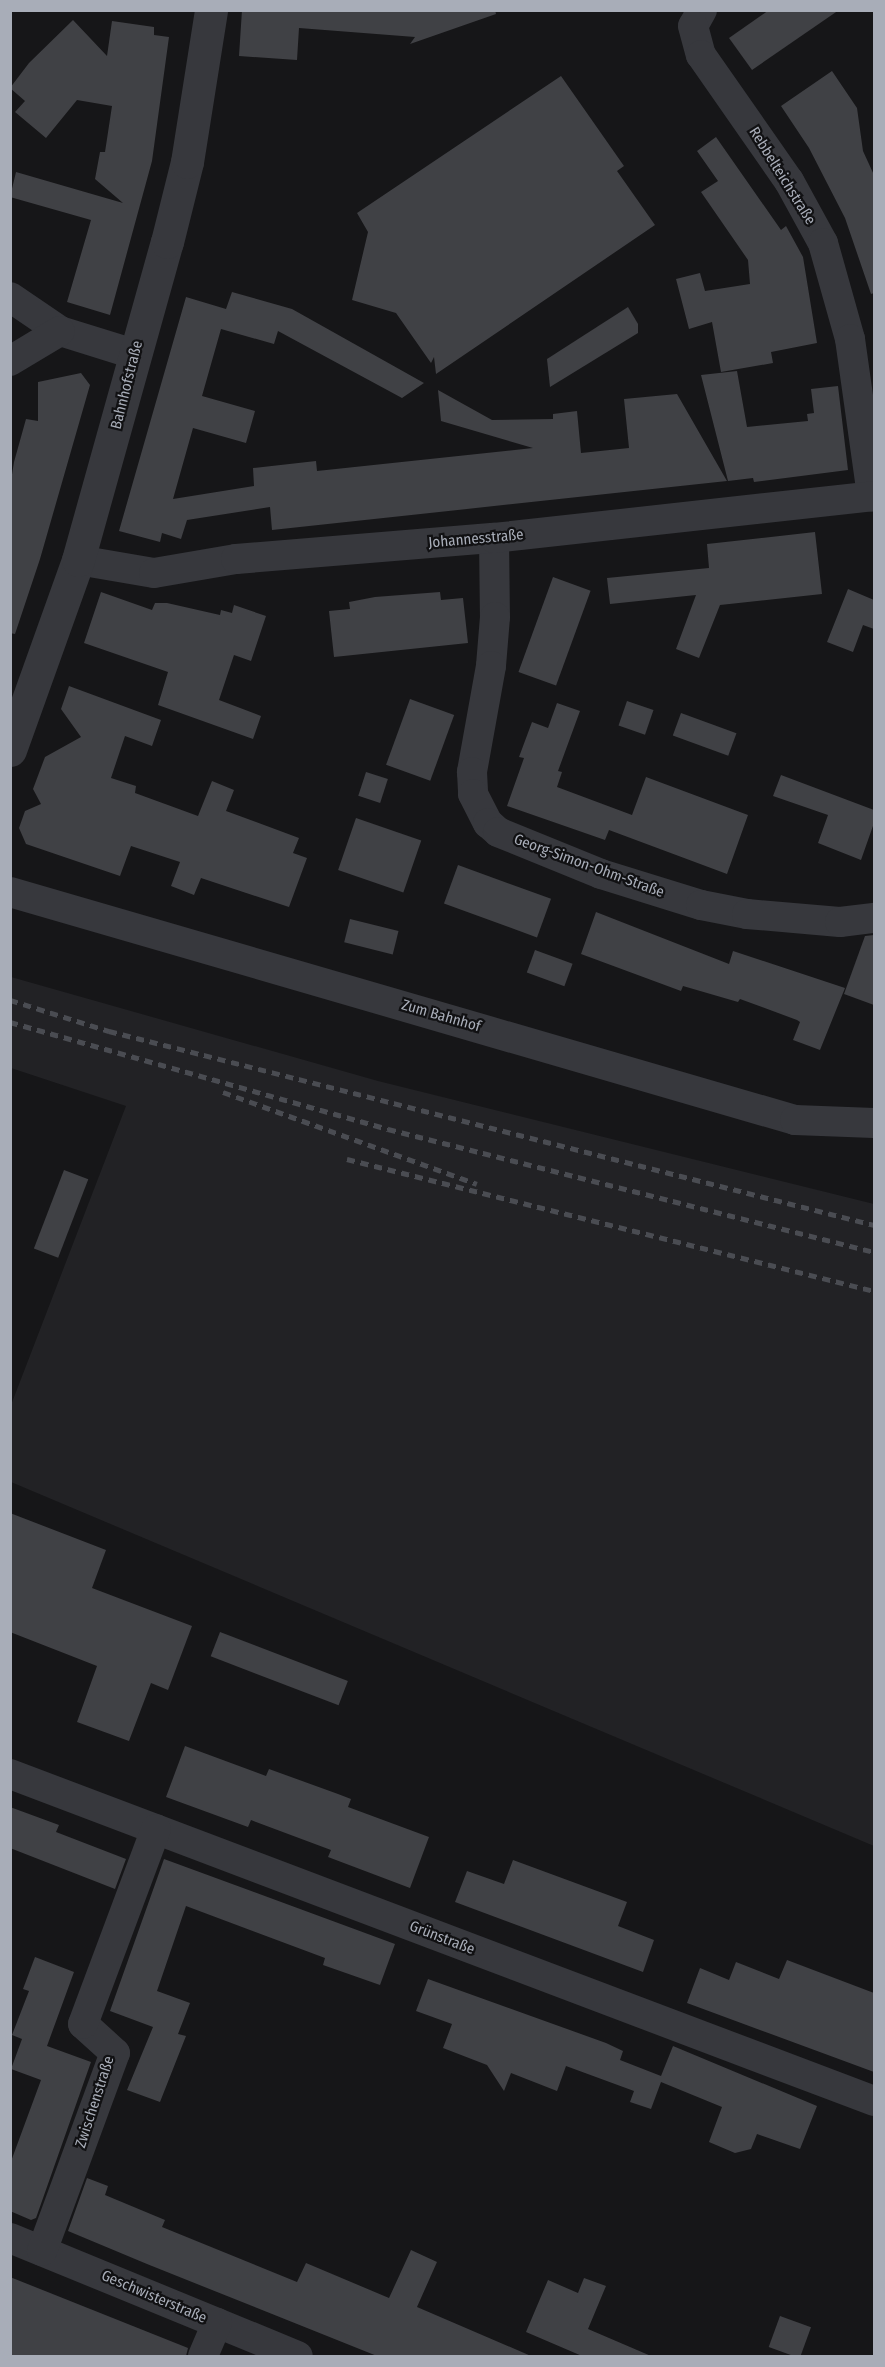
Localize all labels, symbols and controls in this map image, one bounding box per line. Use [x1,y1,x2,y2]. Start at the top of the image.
street label: Rebbelteichstraße [745,124,819,228]
street label: Bahnhofstraße [107,339,147,431]
street label: Johannesstraße [428,526,524,552]
street label: Georg-Simon-Ohm-Straße [511,830,667,902]
street label: Zum Bahnhof [399,996,483,1036]
street label: Grünstraße [407,1917,477,1959]
street label: Zwischenstraße [72,2054,118,2150]
street label: Geschwisterstraße [99,2267,209,2327]

